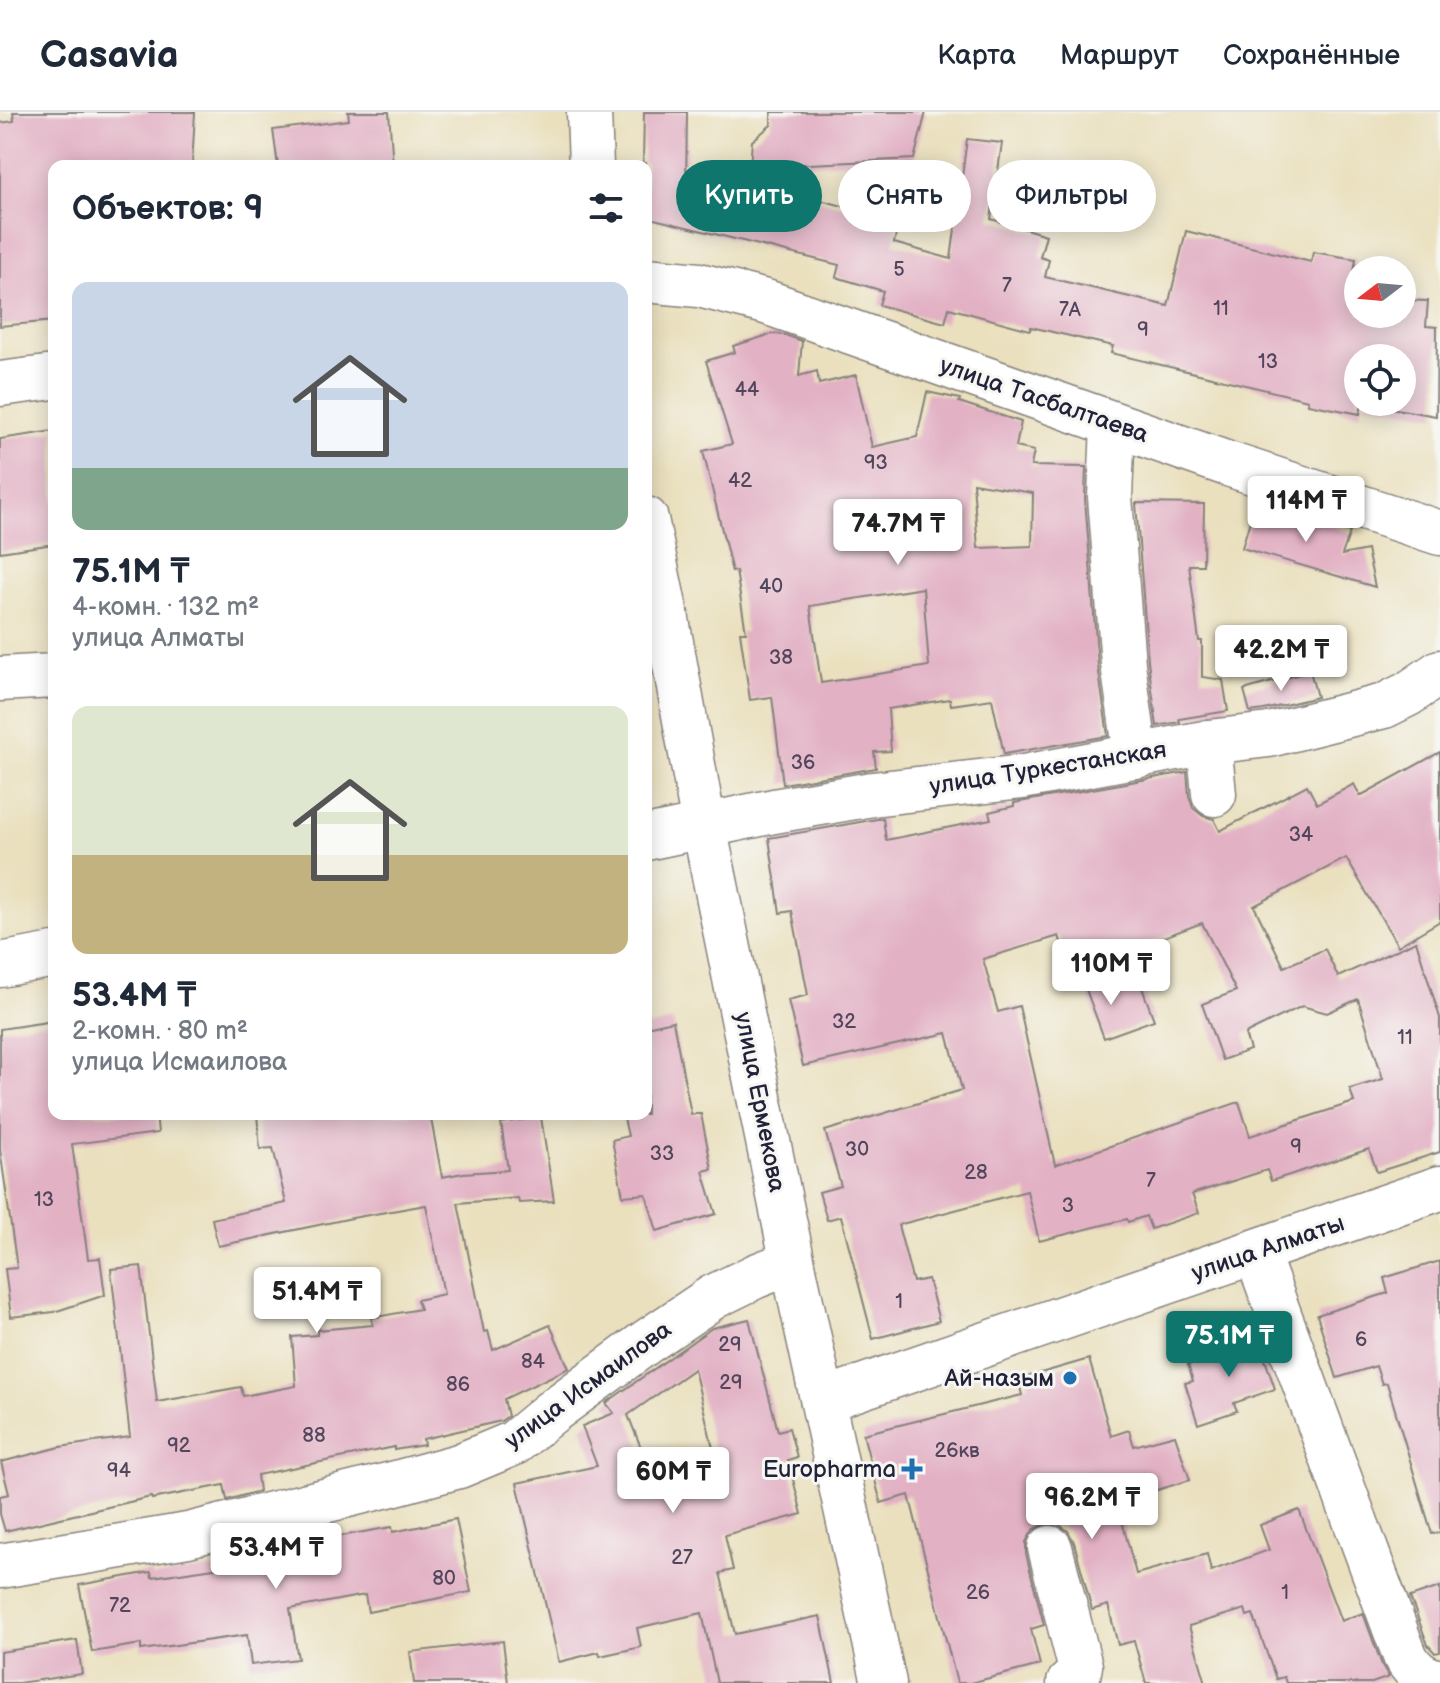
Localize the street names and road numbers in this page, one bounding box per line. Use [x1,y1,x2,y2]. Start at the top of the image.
street label: улица Тасбалтаева [936,351,1152,449]
street label: улица Туркестанская [927,735,1169,801]
street label: улица Ермекова [728,1009,792,1195]
street label: улица Алматы [1188,1208,1348,1288]
street label: улица Исмаилова [499,1315,677,1455]

